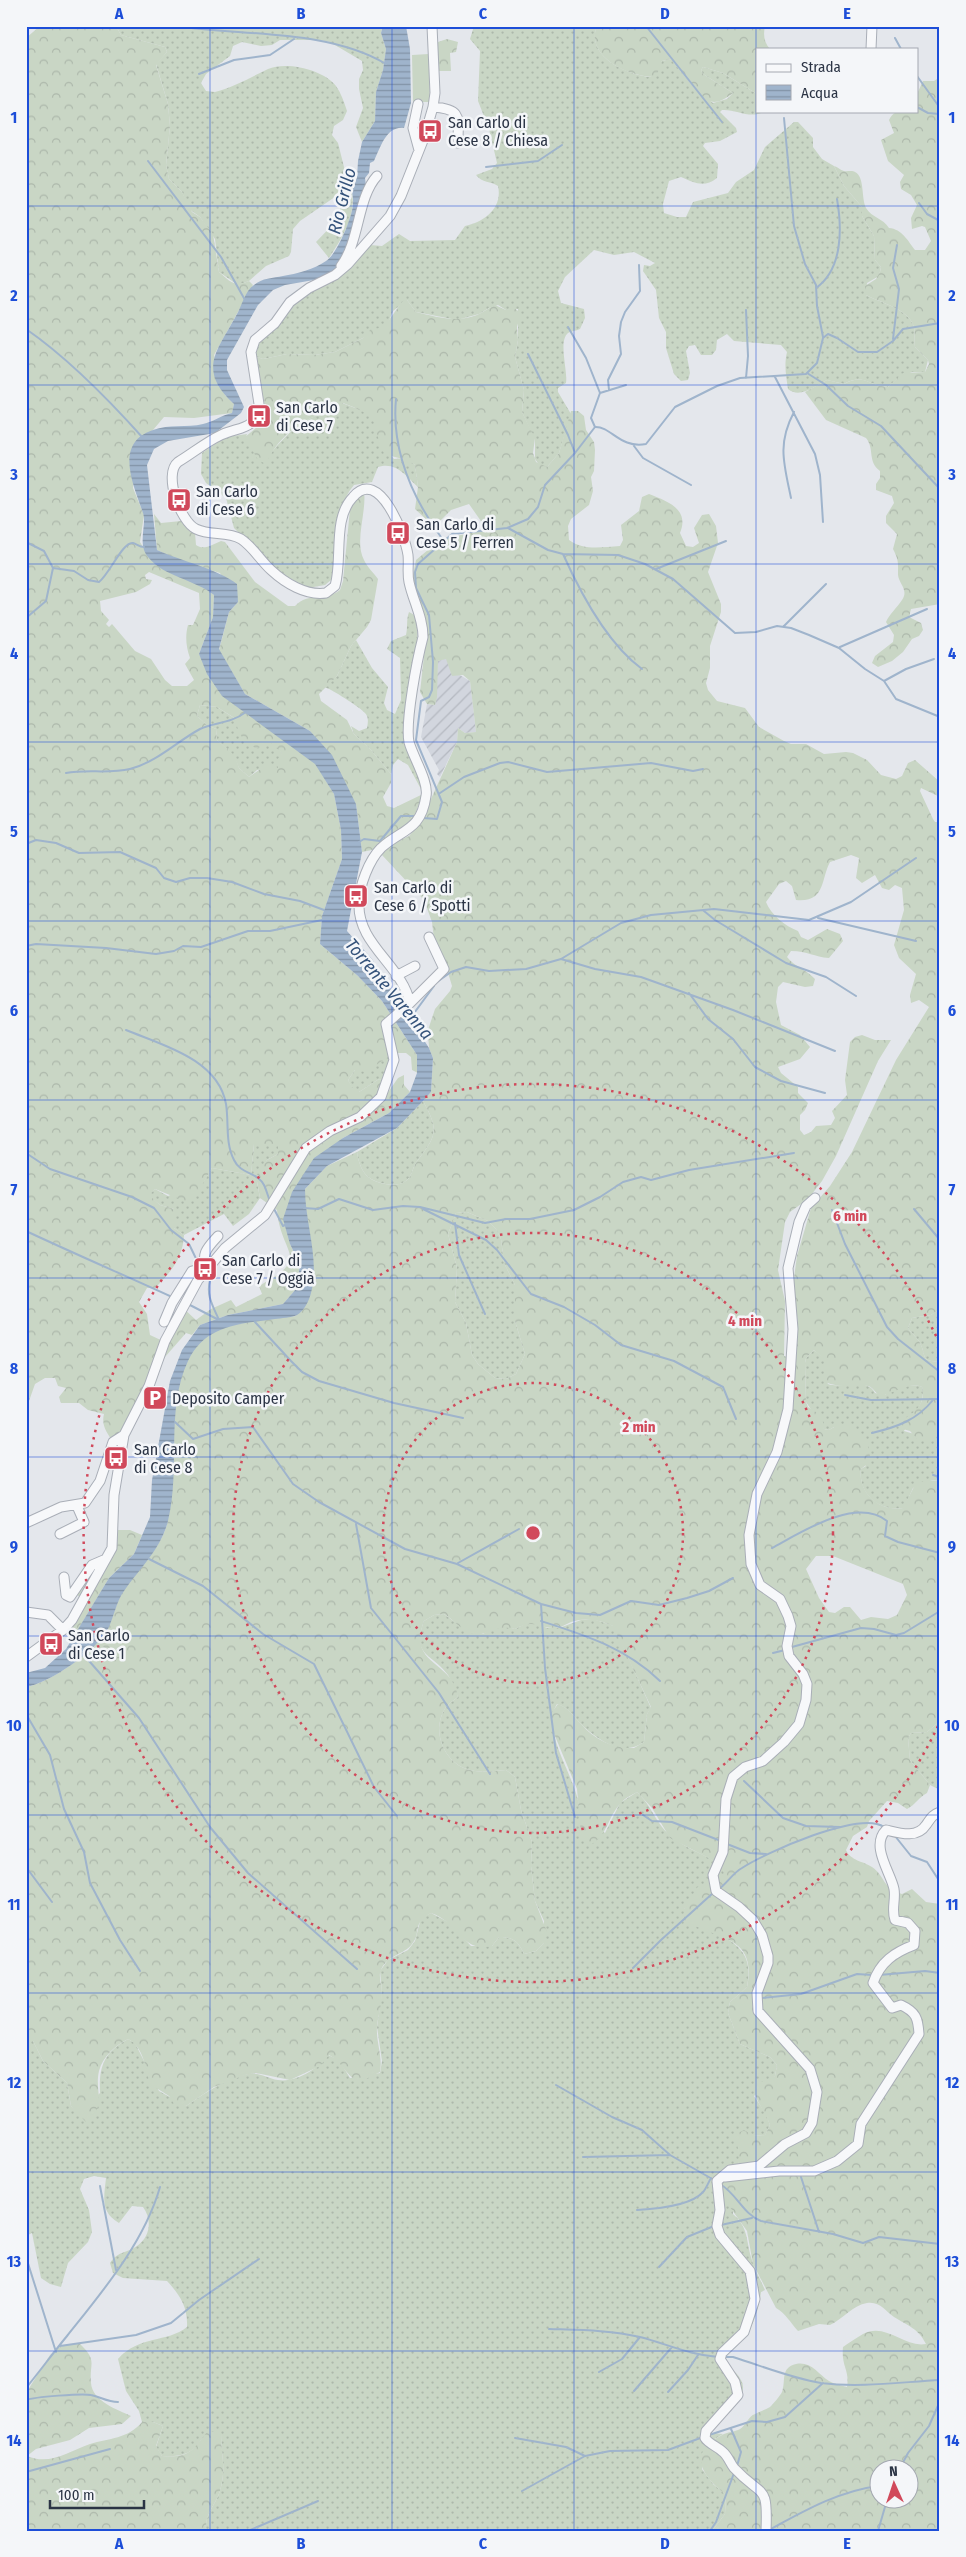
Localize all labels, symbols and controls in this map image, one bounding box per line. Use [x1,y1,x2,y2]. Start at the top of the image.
text: A [114,4,124,23]
text: B [297,4,306,23]
text: C [479,4,488,23]
text: D [660,4,670,23]
text: E [843,4,851,23]
legend [756,48,918,112]
text: Strada [801,58,841,76]
text: Acqua [801,84,838,102]
text: 1 [11,108,17,127]
text: 1 [949,108,955,127]
place label: San Carlo di Cese 8 / Chiesa [448,113,548,150]
bus stop icon: San Carlo di Cese 8 / Chiesa [417,118,443,144]
water label: Rio Grillo [323,166,361,236]
text: 2 [9,286,18,305]
text: 2 [947,286,956,305]
place label: San Carlo di Cese 7 [276,398,338,435]
bus stop icon: San Carlo di Cese 7 [246,403,272,429]
text: 3 [9,465,18,484]
text: 3 [947,465,956,484]
place label: San Carlo di Cese 6 [196,482,258,519]
bus stop icon: San Carlo di Cese 6 [166,487,192,513]
place label: San Carlo di Cese 5 / Ferren [416,515,514,552]
bus stop icon: San Carlo di Cese 5 / Ferren [385,520,411,546]
text: 4 [10,644,18,663]
text: 4 [948,644,956,663]
text: 5 [10,822,18,841]
text: 5 [948,822,956,841]
place label: San Carlo di Cese 6 / Spotti [374,878,471,915]
bus stop icon: San Carlo di Cese 6 / Spotti [343,883,369,909]
water label: Torrente Varenna [340,934,438,1044]
text: 6 [10,1001,18,1020]
text: 6 [948,1001,956,1020]
text: 7 [11,1180,18,1199]
text: 7 [949,1180,956,1199]
text: 6 min [833,1207,867,1225]
place label: San Carlo di Cese 7 / Oggià [222,1251,315,1288]
bus stop icon: San Carlo di Cese 7 / Oggià [192,1256,218,1282]
text: 4 min [728,1312,762,1330]
text: 8 [10,1359,19,1378]
text: 8 [948,1359,957,1378]
parking icon: Deposito Camper [142,1385,168,1411]
place label: Deposito Camper [172,1389,285,1408]
text: 2 min [621,1418,656,1436]
place label: San Carlo di Cese 8 [134,1440,196,1477]
bus stop icon: San Carlo di Cese 8 [103,1445,129,1471]
centre of rings [524,1524,542,1542]
text: 9 [10,1537,18,1556]
text: 9 [948,1537,956,1556]
place label: San Carlo di Cese 1 [68,1626,130,1663]
bus stop icon: San Carlo di Cese 1 [38,1631,64,1657]
text: 10 [6,1716,22,1735]
text: 10 [944,1716,960,1735]
text: 11 [7,1895,21,1914]
text: 11 [945,1895,959,1914]
text: 12 [7,2073,22,2092]
text: 12 [945,2073,960,2092]
text: 13 [7,2252,22,2271]
text: 13 [945,2252,960,2271]
text: 14 [7,2431,22,2450]
text: 14 [945,2431,960,2450]
north arrow [868,2460,918,2510]
text: N [889,2463,898,2480]
scale bar [50,2477,144,2509]
text: 100 m [58,2486,95,2504]
text: A [114,2534,124,2553]
text: B [297,2534,306,2553]
text: C [479,2534,488,2553]
text: D [660,2534,670,2553]
text: E [843,2534,851,2553]

